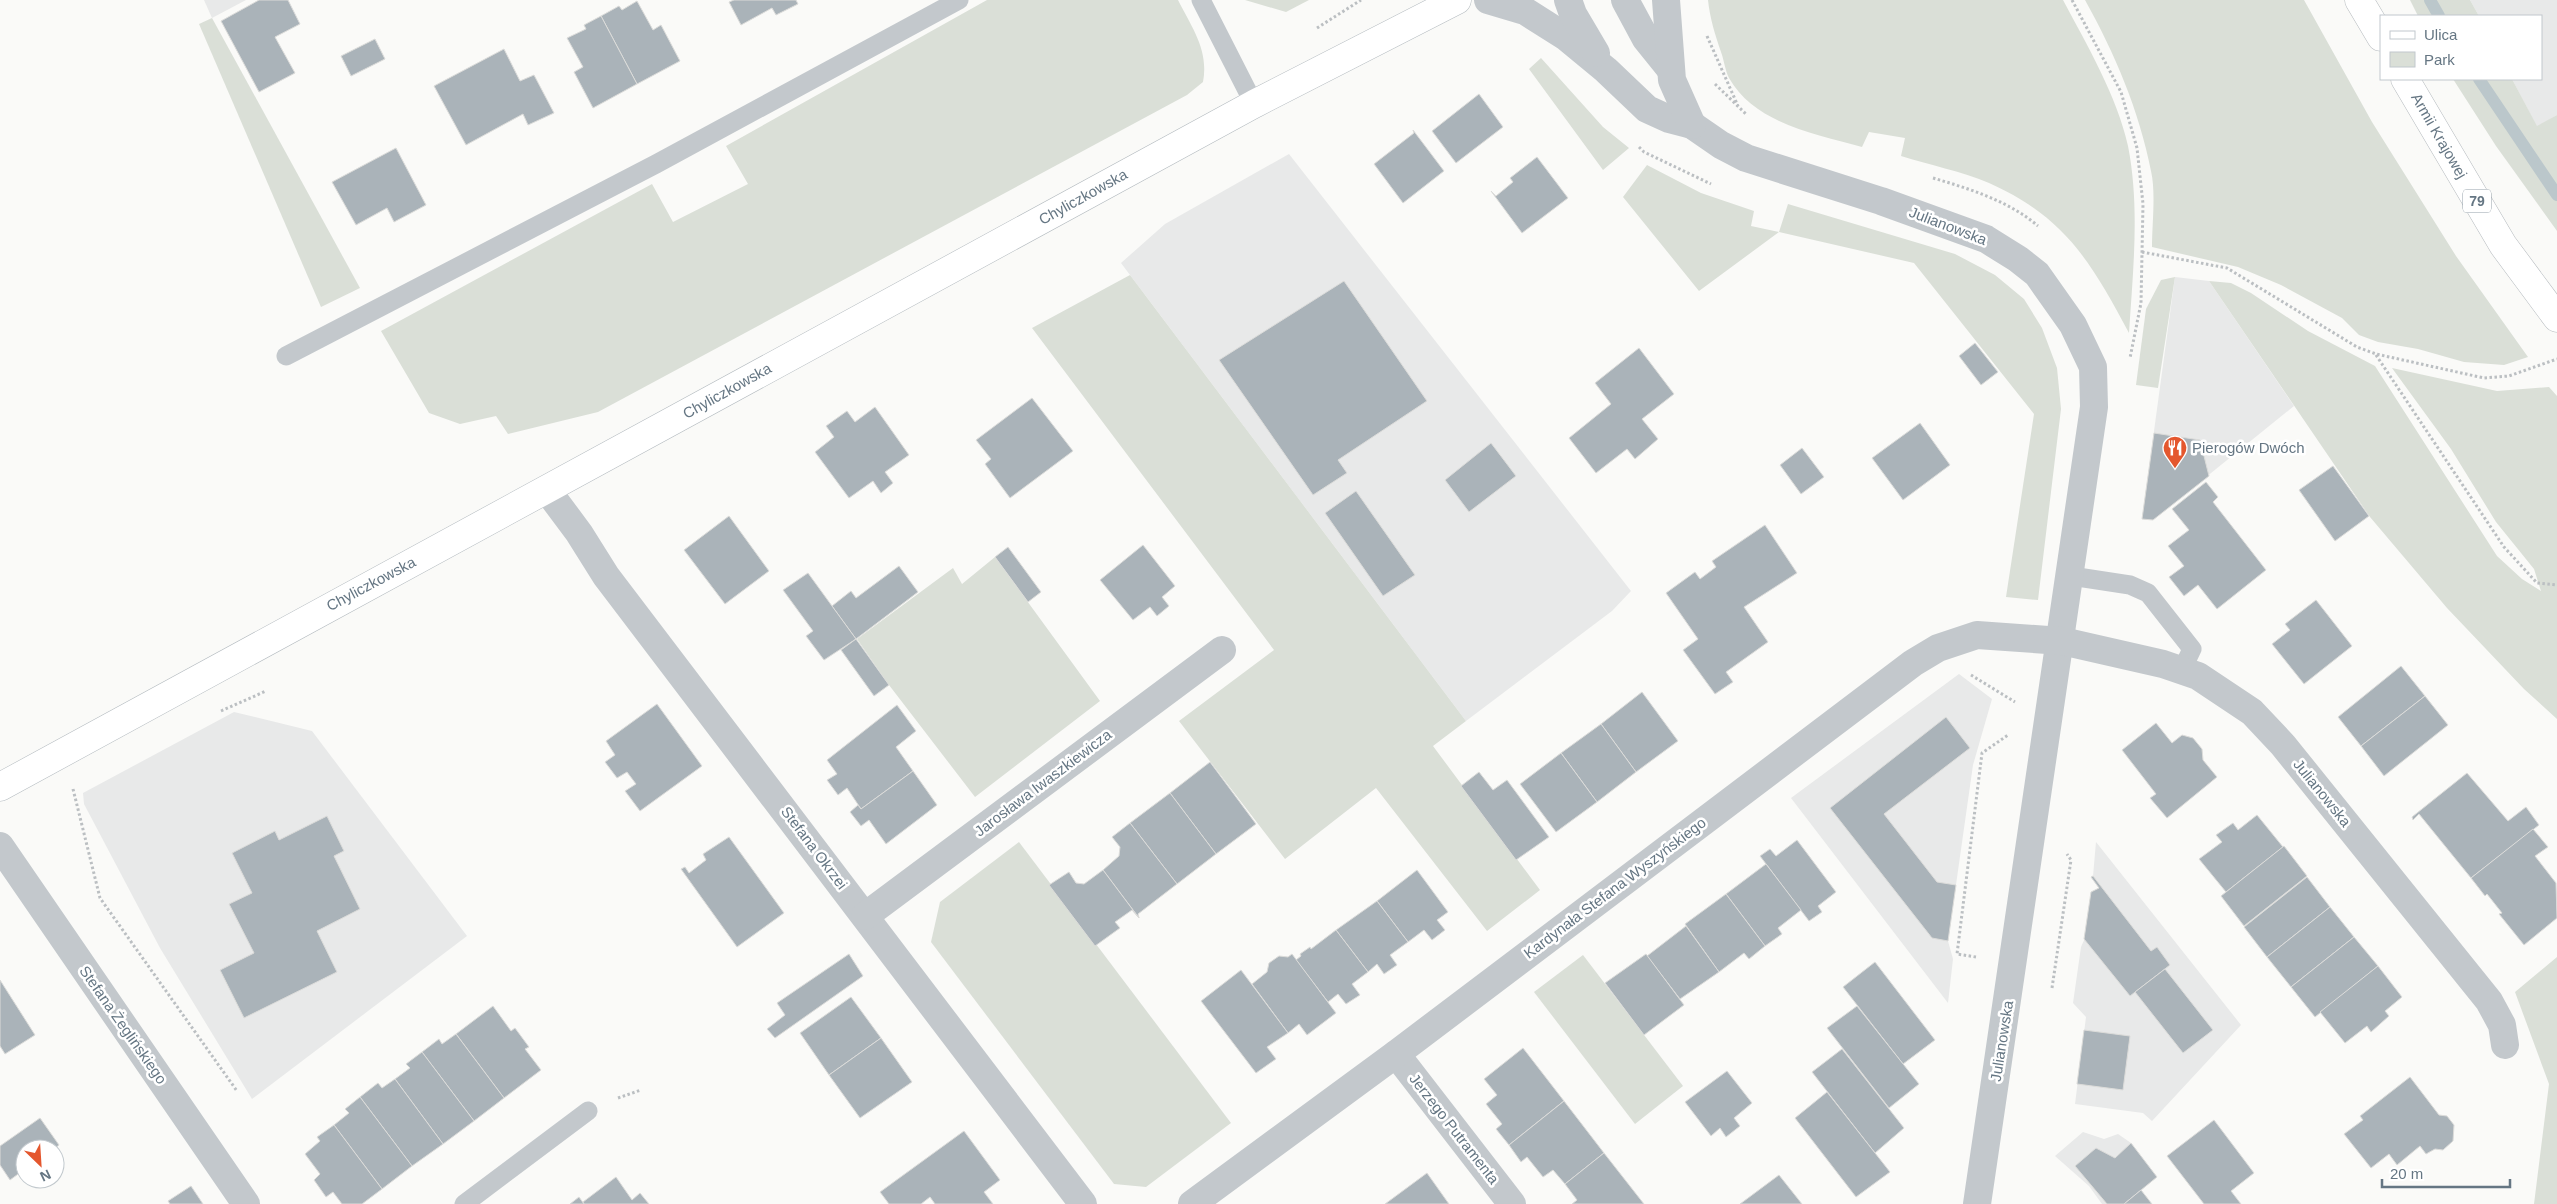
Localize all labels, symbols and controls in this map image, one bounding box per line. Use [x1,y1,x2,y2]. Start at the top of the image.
legend [2380,15,2542,80]
text: Ulica [2424,26,2458,43]
text: Park [2424,51,2455,68]
street label: Armii Krajowej [2408,90,2471,182]
street label: Chyliczkowska [1036,165,1130,228]
road number: 79 [2463,190,2491,212]
street label: Julianowska [1907,203,1990,248]
street label: Chyliczkowska [680,359,774,422]
restaurant icon: Pierogów Dwóch [2162,435,2188,469]
place label: Pierogów Dwóch [2192,439,2305,456]
street label: Chyliczkowska [323,553,419,614]
street label: Jarosława Iwaszkiewicza [971,725,1115,840]
street label: Julianowska [2290,756,2355,830]
street label: Stefana Okrzei [778,803,851,892]
street label: Kardynała Stefana Wyszyńskiego [1520,814,1709,962]
street label: Stefana Żeglińskiego [76,962,171,1087]
street label: Julianowska [1987,999,2016,1083]
street label: Jerzego Putramenta [1406,1070,1503,1188]
north arrow [15,1139,65,1189]
scale bar [2382,1156,2510,1188]
text: 20 m [2390,1165,2423,1182]
text: N [38,1166,53,1185]

